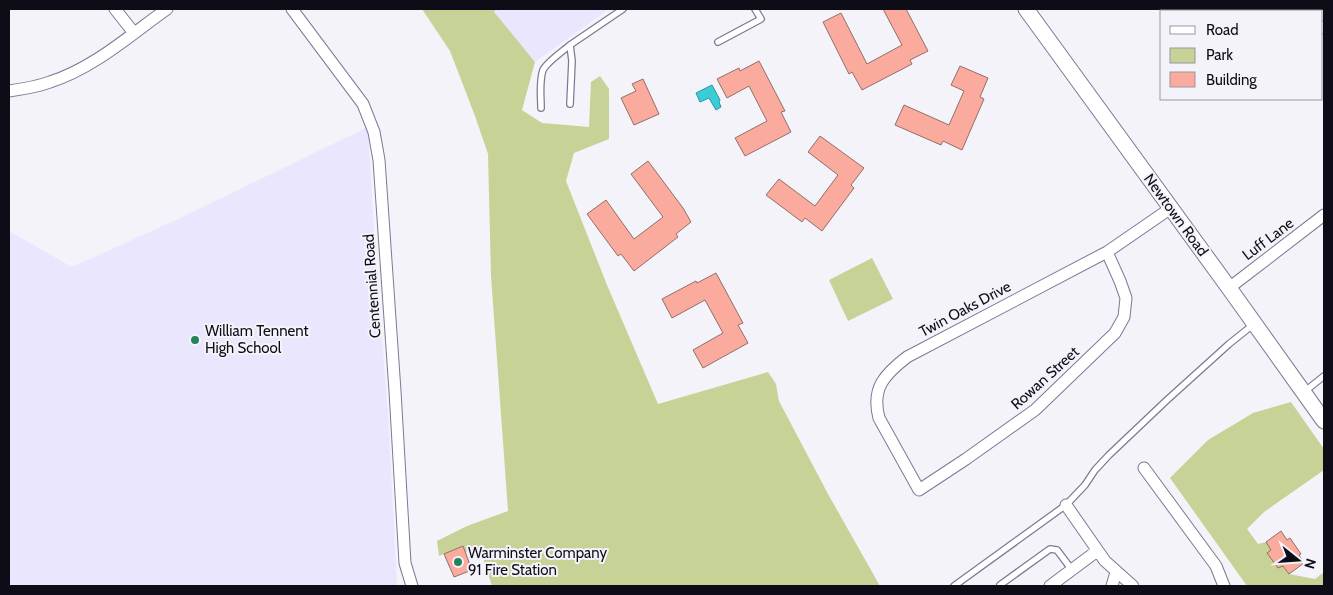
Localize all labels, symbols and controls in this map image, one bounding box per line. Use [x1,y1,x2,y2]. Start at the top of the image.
legend [1160,10,1323,100]
text: Road [1206,21,1239,39]
text: Park [1206,46,1233,64]
text: Building [1206,71,1257,89]
street label: Newtown Road [1140,170,1212,260]
street label: Luff Lane [1239,214,1297,264]
street label: Centennial Road [359,233,385,339]
street label: Twin Oaks Drive [916,277,1014,341]
place label: William Tennent High School [205,322,309,357]
marker: William Tennent High School [189,334,201,346]
street label: Rowan Street [1007,343,1083,413]
north arrow [1273,535,1323,585]
place label: Warminster Company 91 Fire Station [468,544,607,579]
marker: Warminster Company 91 Fire Station [452,556,464,568]
text: N [1300,556,1320,571]

